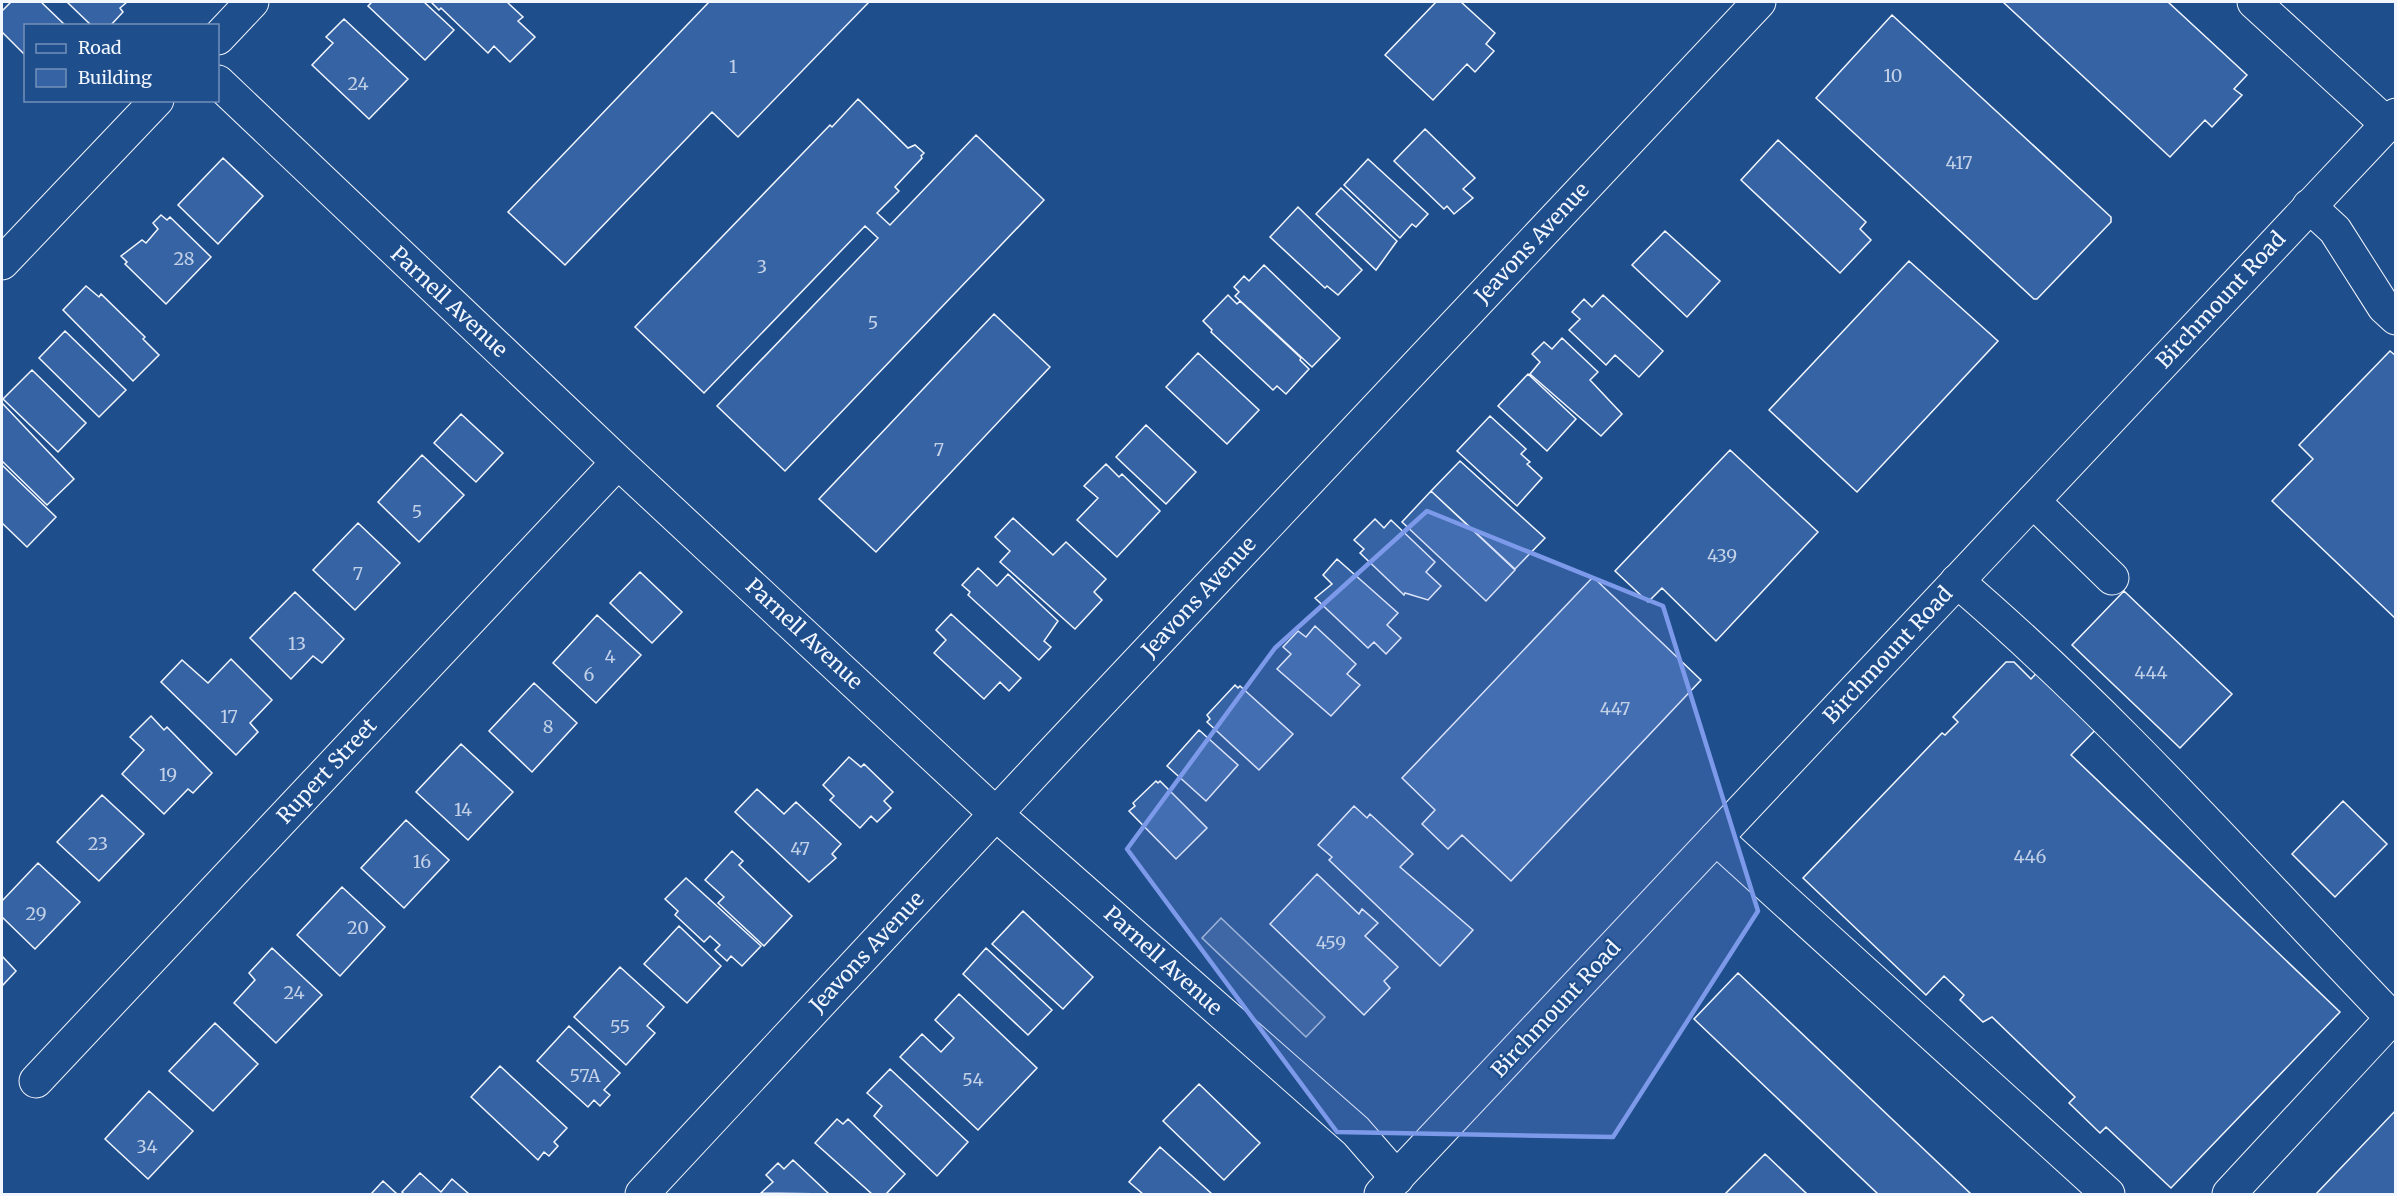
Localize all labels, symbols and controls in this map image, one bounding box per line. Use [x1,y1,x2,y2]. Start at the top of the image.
legend [24,24,219,102]
text: Road [78,36,122,59]
house number: 1 [729,55,737,78]
house number: 10 [1884,64,1902,87]
text: Building [78,66,152,89]
house number: 24 [347,72,369,95]
house number: 417 [1945,151,1973,174]
street label: Jeavons Avenue [1468,176,1595,310]
street label: Birchmount Road [2150,225,2291,374]
street label: Parnell Avenue [385,240,514,363]
house number: 28 [173,247,195,270]
house number: 3 [757,255,767,278]
house number: 5 [868,311,878,334]
house number: 7 [934,438,944,461]
house number: 5 [412,500,422,523]
street label: Jeavons Avenue [1135,530,1262,664]
house number: 439 [1707,544,1737,567]
house number: 7 [353,562,363,585]
street label: Parnell Avenue [740,572,869,695]
street label: Birchmount Road [1817,580,1958,729]
house number: 13 [288,632,306,655]
house number: 4 [604,645,616,668]
house number: 444 [2134,661,2168,684]
house number: 6 [584,663,595,686]
house number: 447 [1600,697,1630,720]
house number: 17 [220,705,238,728]
street label: Rupert Street [271,712,382,829]
house number: 8 [543,715,553,738]
house number: 19 [159,763,177,786]
house number: 14 [454,798,472,821]
house number: 23 [88,832,108,855]
house number: 47 [790,837,810,860]
house number: 446 [2014,845,2047,868]
house number: 16 [413,850,431,873]
street label: Jeavons Avenue [803,885,930,1019]
street label: Parnell Avenue [1098,900,1228,1021]
house number: 29 [25,902,47,925]
house number: 20 [347,916,369,939]
house number: 459 [1316,931,1346,954]
street label: Birchmount Road [1485,934,1626,1083]
house number: 24 [283,981,305,1004]
house number: 55 [610,1015,630,1038]
house number: 57A [570,1064,601,1087]
house number: 54 [962,1068,984,1091]
house number: 34 [136,1135,158,1158]

